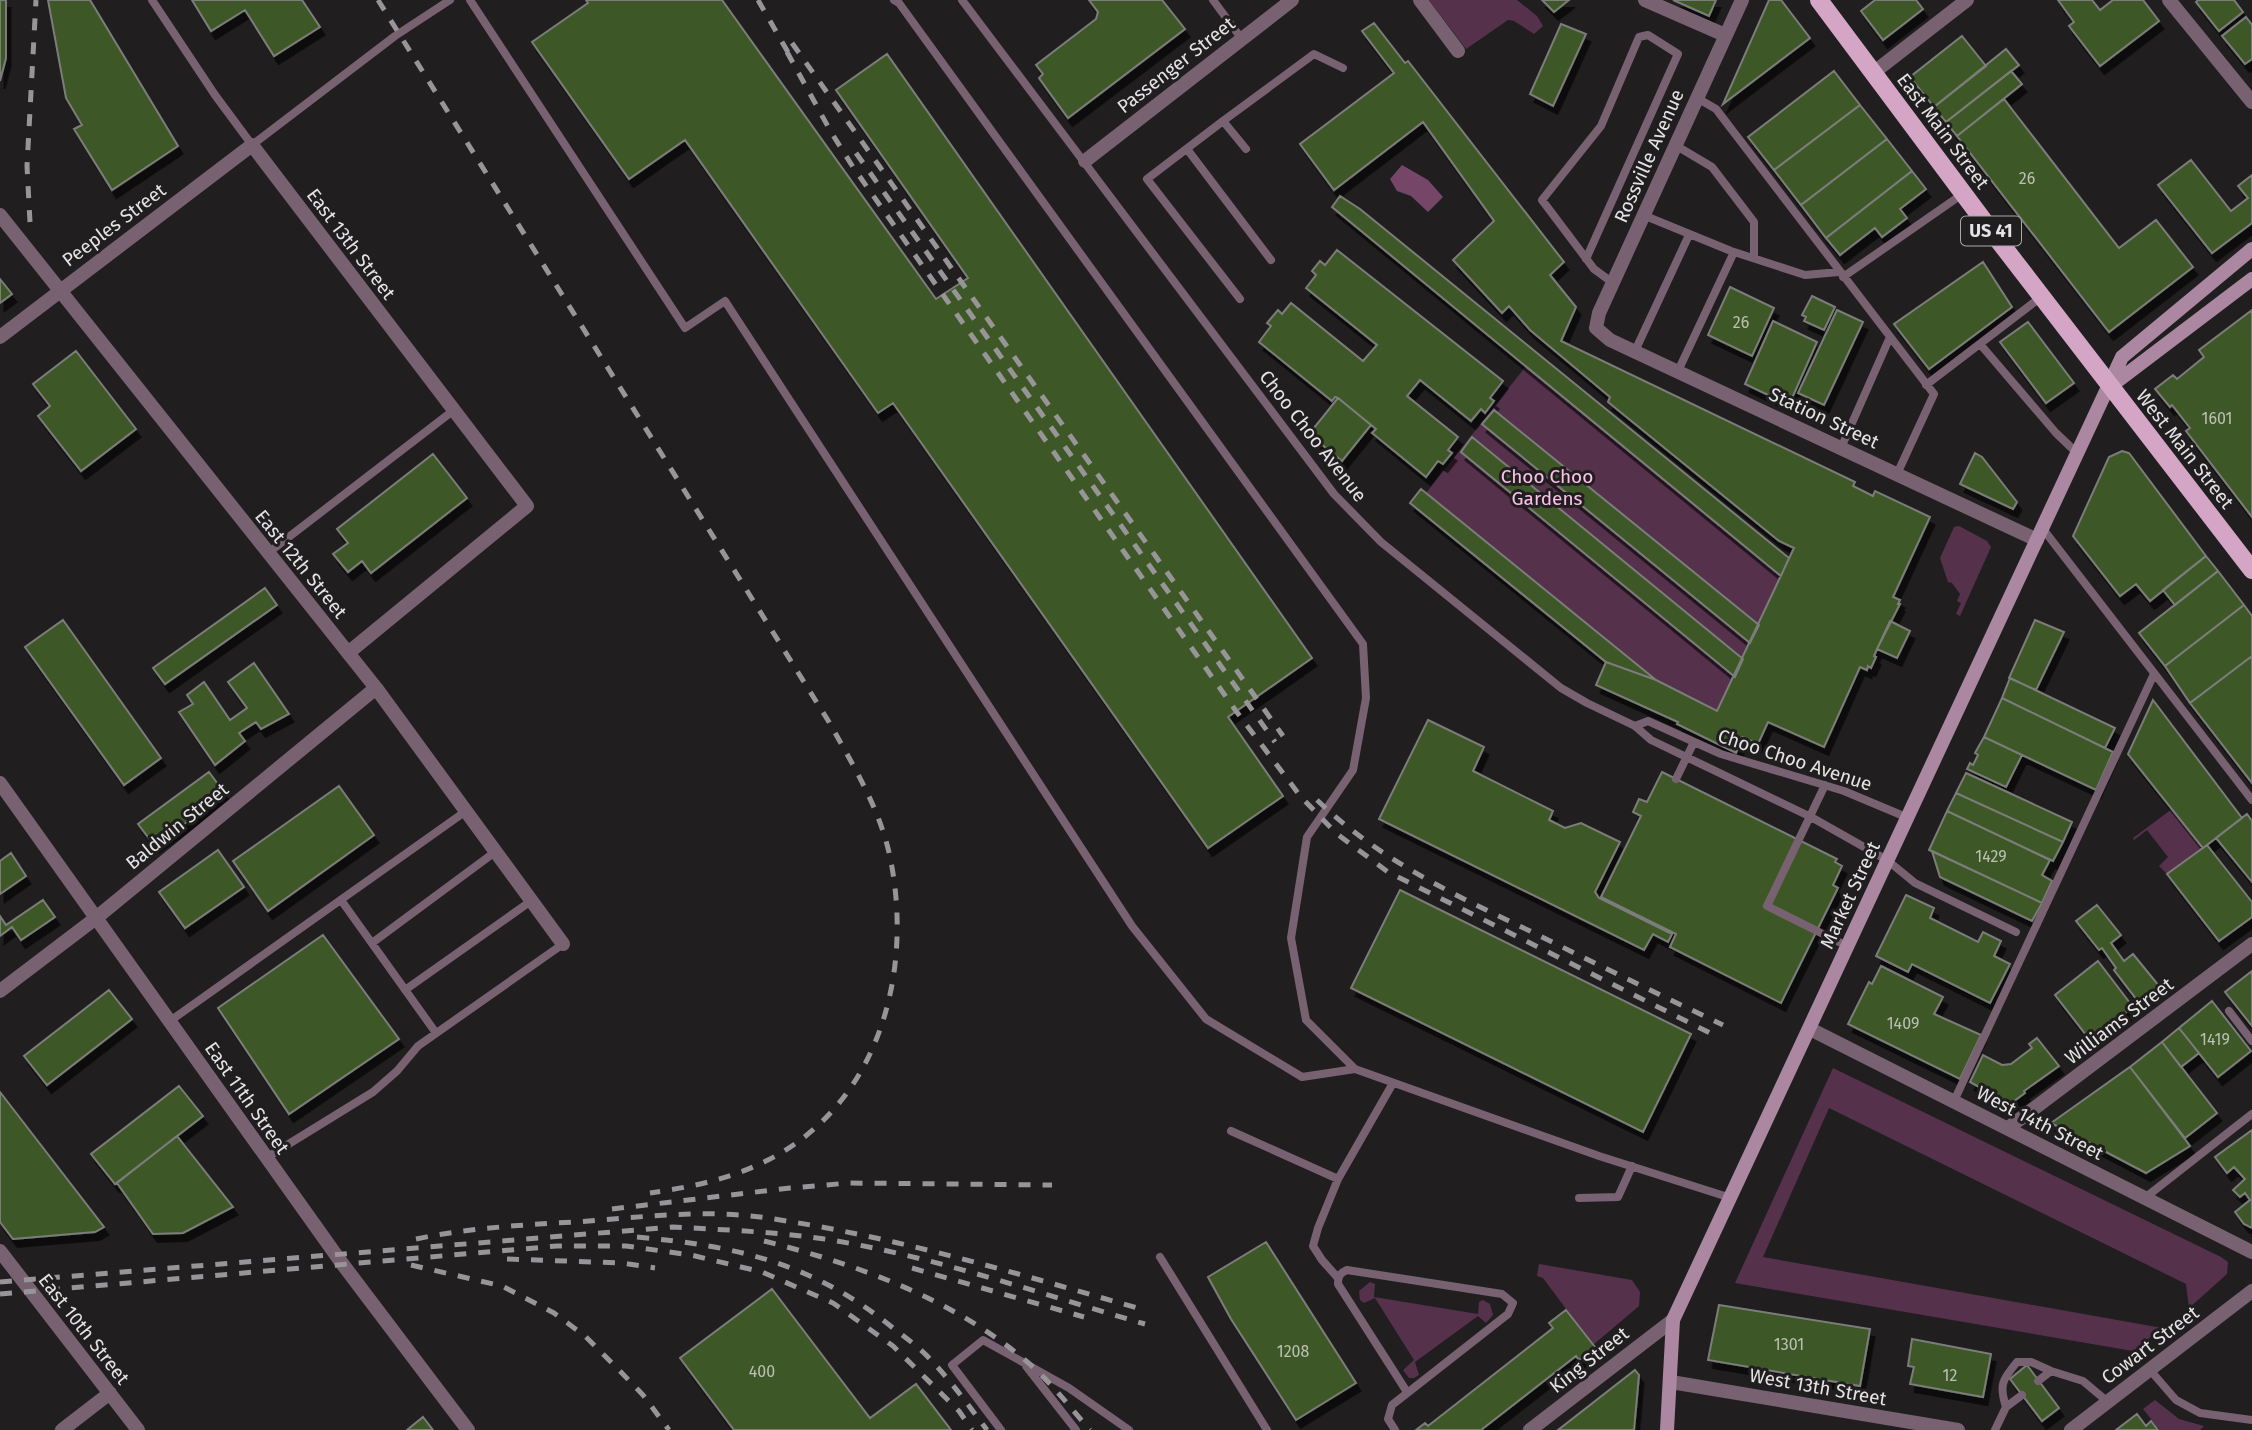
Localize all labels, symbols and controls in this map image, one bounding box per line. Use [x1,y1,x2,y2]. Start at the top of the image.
street label: Passenger Street [1113,12,1240,118]
street label: East Main Street [1892,69,1994,194]
street label: Rossville Avenue [1609,86,1689,226]
house number: 26 [2019,169,2035,188]
street label: Peeples Street [58,178,170,271]
street label: East 13th Street [302,184,400,304]
road number: US 41 [1961,216,2021,246]
house number: 26 [1733,313,1749,332]
street label: Choo Choo Avenue [1254,366,1372,506]
street label: Station Street [1765,383,1883,454]
street label: West Main Street [2131,385,2239,513]
house number: 1601 [2202,409,2232,428]
park label: Choo Choo Gardens [1501,465,1593,510]
street label: East 12th Street [250,505,352,623]
street label: Choo Choo Avenue [1715,724,1875,796]
street label: Baldwin Street [121,778,233,874]
street label: Market Street [1815,838,1885,952]
house number: 1429 [1975,847,2007,866]
street label: Williams Street [2060,973,2178,1069]
house number: 1409 [1887,1014,1919,1033]
house number: 1419 [2200,1030,2230,1049]
street label: East 11th Street [200,1037,294,1159]
street label: West 14th Street [1973,1081,2108,1165]
street label: East 10th Street [34,1269,134,1389]
street label: Cowart Street [2097,1301,2203,1389]
street label: King Street [1545,1322,1633,1398]
house number: 1301 [1774,1335,1804,1354]
house number: 1208 [1277,1342,1309,1361]
house number: 400 [749,1362,775,1381]
street label: West 13th Street [1748,1364,1889,1410]
house number: 12 [1943,1366,1957,1385]

